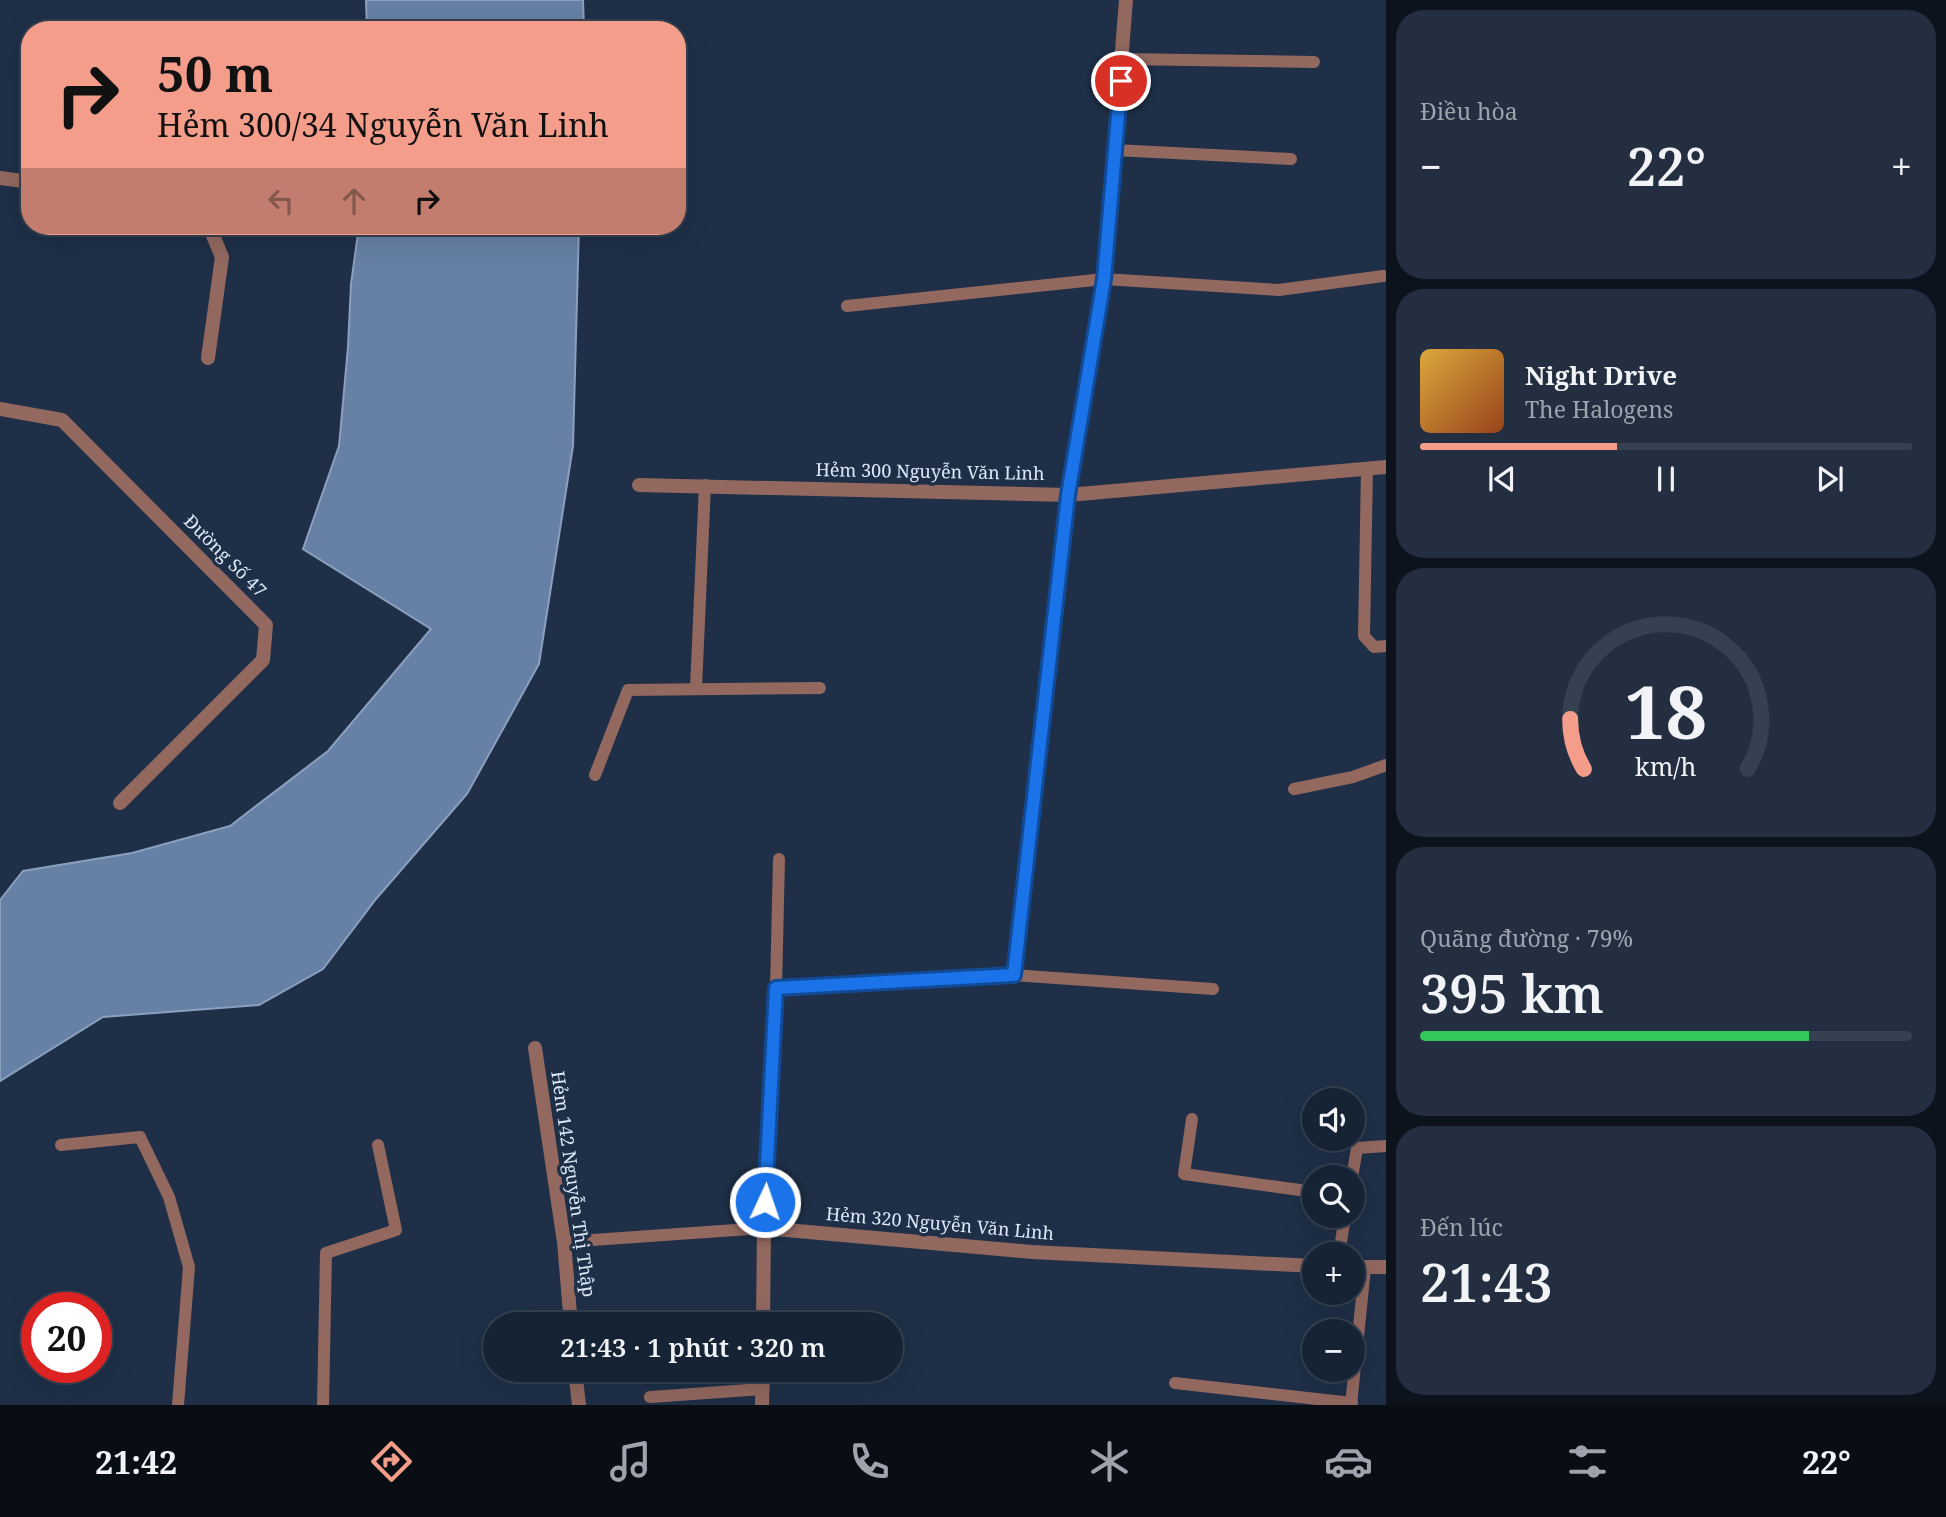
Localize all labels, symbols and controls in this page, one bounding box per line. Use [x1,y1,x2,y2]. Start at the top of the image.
text: 50 m [157,40,273,106]
icon: right [42,49,133,140]
pin [1091,51,1151,111]
icon: arrive [1102,62,1140,100]
text: Điều hòa [1420,95,1518,127]
text: Hẻm 300/34 Nguyễn Văn Linh [157,103,609,146]
text: 22° [1627,130,1706,201]
text: − [1420,140,1442,192]
text: + [1891,140,1912,192]
icon: left [262,182,300,220]
icon: ahead [335,182,373,220]
icon: right [408,182,446,220]
text: Night Drive [1525,357,1677,393]
text: The Halogens [1525,393,1673,425]
street label: Hẻm 300 Nguyễn Văn Linh [815,457,1045,485]
icon: previous [1483,460,1521,498]
icon: pause [1647,460,1685,498]
icon: next [1811,460,1849,498]
street label: Đường Số 47 [179,509,272,602]
text: 18 [1625,661,1707,760]
text: km/h [1635,748,1697,782]
text: Quãng đường · 79% [1420,922,1633,954]
text: 395 km [1420,957,1604,1028]
street label: Hẻm 142 Nguyễn Thị Thập [546,1069,602,1298]
map controls [1302,1088,1365,1382]
button: sound [1302,1088,1365,1151]
position arrow [728,1165,802,1239]
button: search [1302,1165,1365,1228]
street label: Hẻm 320 Nguyễn Văn Linh [825,1201,1055,1245]
text: Đến lúc [1420,1211,1503,1243]
button: + [1302,1242,1365,1305]
text: 21:43 [1420,1246,1553,1317]
speed limit sign: 20 [21,1292,112,1383]
button: − [1302,1319,1365,1382]
text: 21:43 · 1 phút · 320 m [560,1329,826,1365]
icon: directions [367,1437,416,1486]
icon: music [606,1437,655,1486]
icon: phone [845,1437,894,1486]
icon: climate [1085,1437,1134,1486]
icon: car [1324,1437,1373,1486]
icon: filters [1563,1437,1612,1486]
text: 21:42 [95,1440,177,1483]
text: 22° [1802,1440,1851,1483]

